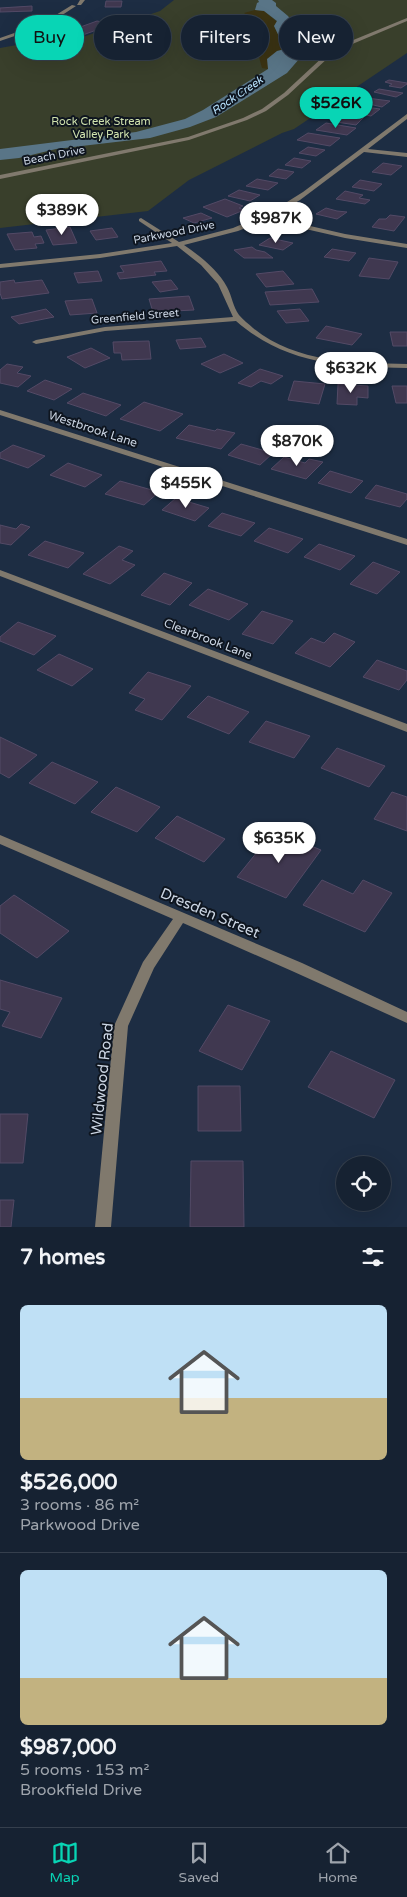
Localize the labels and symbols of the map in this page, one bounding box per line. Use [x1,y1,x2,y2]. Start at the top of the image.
water label: Rock Creek [209,73,266,117]
pin: $526K [301,86,371,129]
park label: Rock Creek Stream Valley Park [51,115,151,141]
street label: Beach Drive [22,143,86,168]
pin: $389K [27,194,97,236]
pin: $987K [241,202,311,244]
street label: Parkwood Drive [132,218,216,247]
street label: Greenfield Street [90,306,180,327]
pin: $632K [316,352,386,394]
street label: Westbrook Lane [47,408,139,450]
pin: $870K [262,424,332,467]
pin: $455K [151,466,221,509]
street label: Clearbrook Lane [162,616,254,662]
pin: $635K [244,822,314,864]
street label: Dresden Street [158,884,263,942]
street label: Wildwood Road [87,1022,117,1136]

